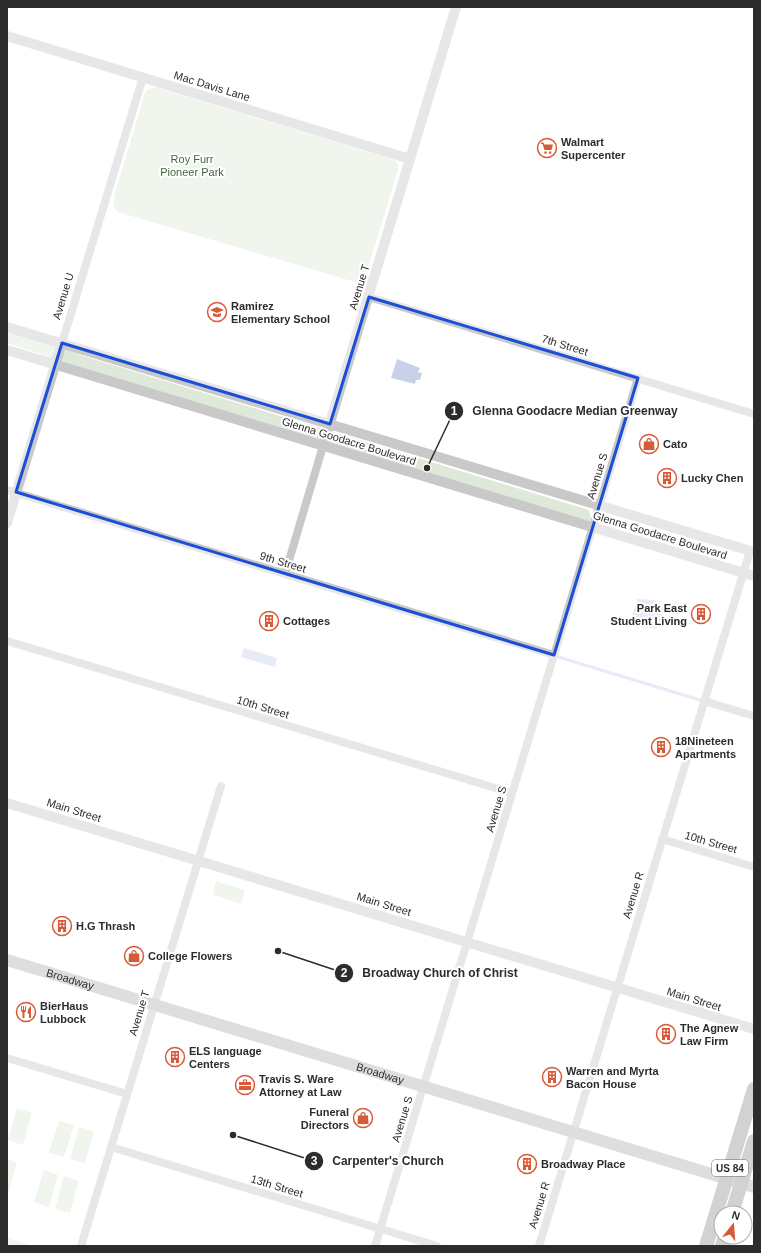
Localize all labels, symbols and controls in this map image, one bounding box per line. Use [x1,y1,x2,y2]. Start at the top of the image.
street label: Mac Davis Lane [173,69,251,103]
place label: Walmart Supercenter [561,136,626,161]
supermarket icon: Walmart Supercenter [536,137,558,159]
park label: Roy Furr Pioneer Park [160,153,224,178]
street label: Avenue T [346,263,372,311]
street label: Avenue U [50,271,76,321]
place label: Ramirez Elementary School [231,300,330,325]
school or university icon: Ramirez Elementary School [206,301,228,323]
street label: 7th Street [540,332,590,358]
callout: Glenna Goodacre Median Greenway [444,399,685,423]
text: 1 [451,404,458,418]
text: Glenna Goodacre Median Greenway [472,404,678,418]
street label: Glenna Goodacre Boulevard [281,415,417,467]
shop icon: Cato [638,433,660,455]
place label: Cato [663,438,688,450]
street label: Avenue S [584,452,610,500]
building icon: Lucky Chen [656,467,678,489]
place label: Lucky Chen [681,472,744,484]
street label: Glenna Goodacre Boulevard [592,509,728,561]
street label: 9th Street [258,549,308,575]
place label: Park East Student Living [611,602,687,627]
building icon: Park East Student Living [690,603,712,625]
building icon: Cottages [258,610,280,632]
place label: Cottages [283,615,330,627]
street label: 10th Street [236,693,290,721]
place label: 18Nineteen Apartments [675,735,736,760]
building icon: 18Nineteen Apartments [650,736,672,758]
street label: Avenue S [483,785,509,833]
street label: Main Street [45,796,103,824]
street label: 10th Street [683,829,739,855]
street label: Avenue R [620,870,646,920]
street label: Main Street [355,890,413,918]
building icon: H.G Thrash [51,915,73,937]
place label: H.G Thrash [76,920,136,932]
shop icon: College Flowers [123,945,145,967]
place label: College Flowers [148,950,232,962]
callout: Broadway Church of Christ [334,961,525,985]
street label: Broadway [45,966,96,992]
text: 2 [341,966,348,980]
text: Broadway Church of Christ [362,966,518,980]
street label: Main Street [665,985,723,1013]
street label: Avenue T [126,989,152,1037]
place label: BierHaus Lubbock [40,1000,88,1025]
restaurant icon: BierHaus Lubbock [15,1001,37,1023]
place label: The Agnew Law Firm [680,1022,739,1047]
building icon: The Agnew Law Firm [655,1023,677,1045]
place label: ELS language Centers [189,1045,262,1070]
building icon: ELS language Centers [164,1046,186,1068]
street label: Broadway [355,1061,406,1086]
place label: Warren and Myrta Bacon House [566,1065,659,1090]
building icon: Warren and Myrta Bacon House [541,1066,563,1088]
place label: Travis S. Ware Attorney at Law [259,1073,342,1098]
office icon: Travis S. Ware Attorney at Law [234,1074,256,1096]
street label: Avenue S [389,1095,415,1143]
place label: Funeral Directors [301,1106,349,1131]
shop icon: Funeral Directors [352,1107,374,1129]
callout: Carpenter's Church [304,1149,451,1173]
building icon: Broadway Place [516,1153,538,1175]
text: 3 [311,1154,318,1168]
text: Carpenter's Church [332,1154,444,1168]
place label: Broadway Place [541,1158,625,1170]
road number: US 84 [712,1160,748,1176]
street label: 13th Street [250,1172,304,1200]
street label: Avenue R [526,1180,552,1230]
north arrow [713,1205,753,1245]
text: N [730,1209,742,1222]

